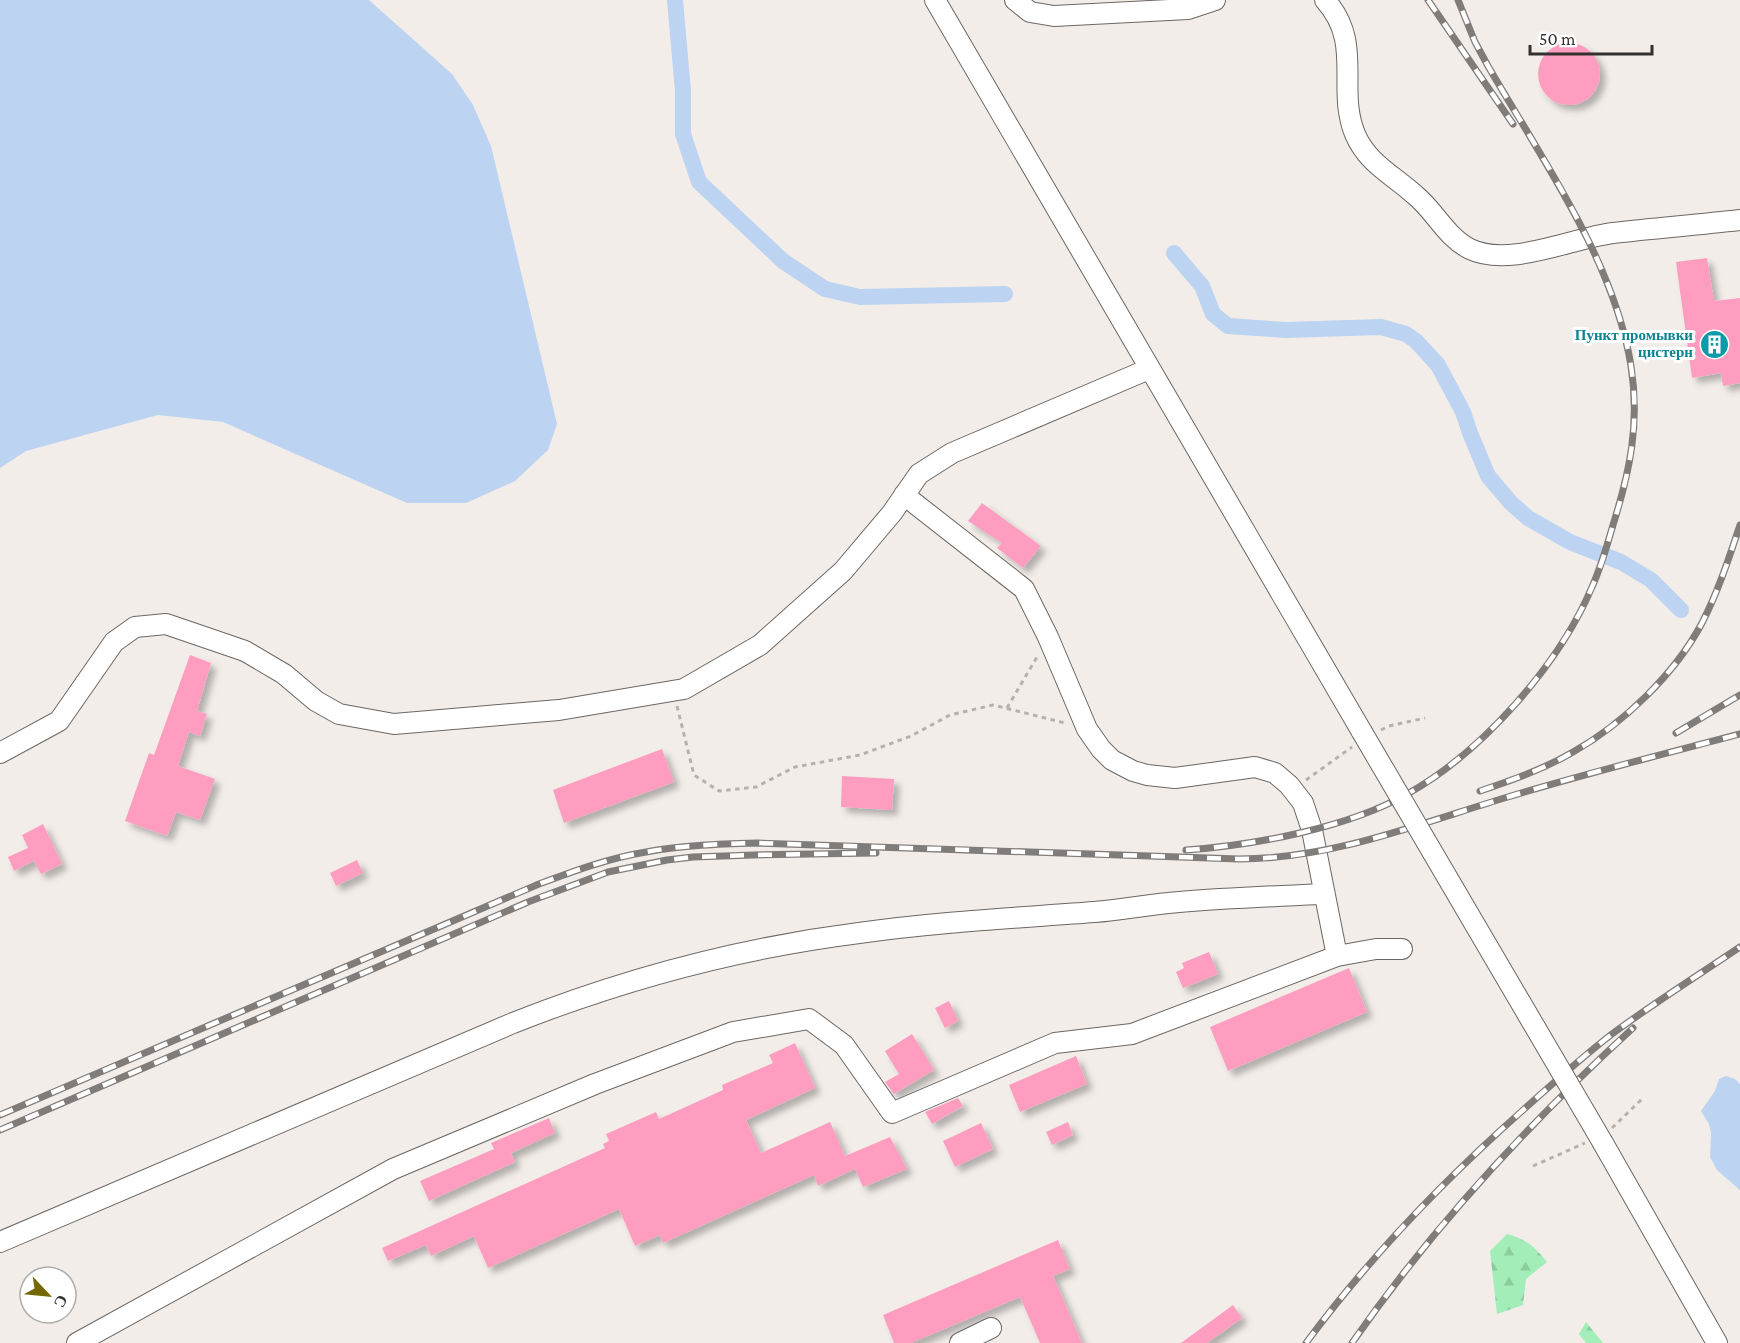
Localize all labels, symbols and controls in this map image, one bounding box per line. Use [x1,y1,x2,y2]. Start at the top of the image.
scale bar [1530,18,1652,56]
text: 50 m [1539,29,1576,49]
place label: Пункт промывки цистерн [1575,327,1693,360]
building icon: Пункт промывки цистерн [1698,328,1730,360]
north arrow [18,1265,78,1325]
text: С [51,1292,71,1310]

